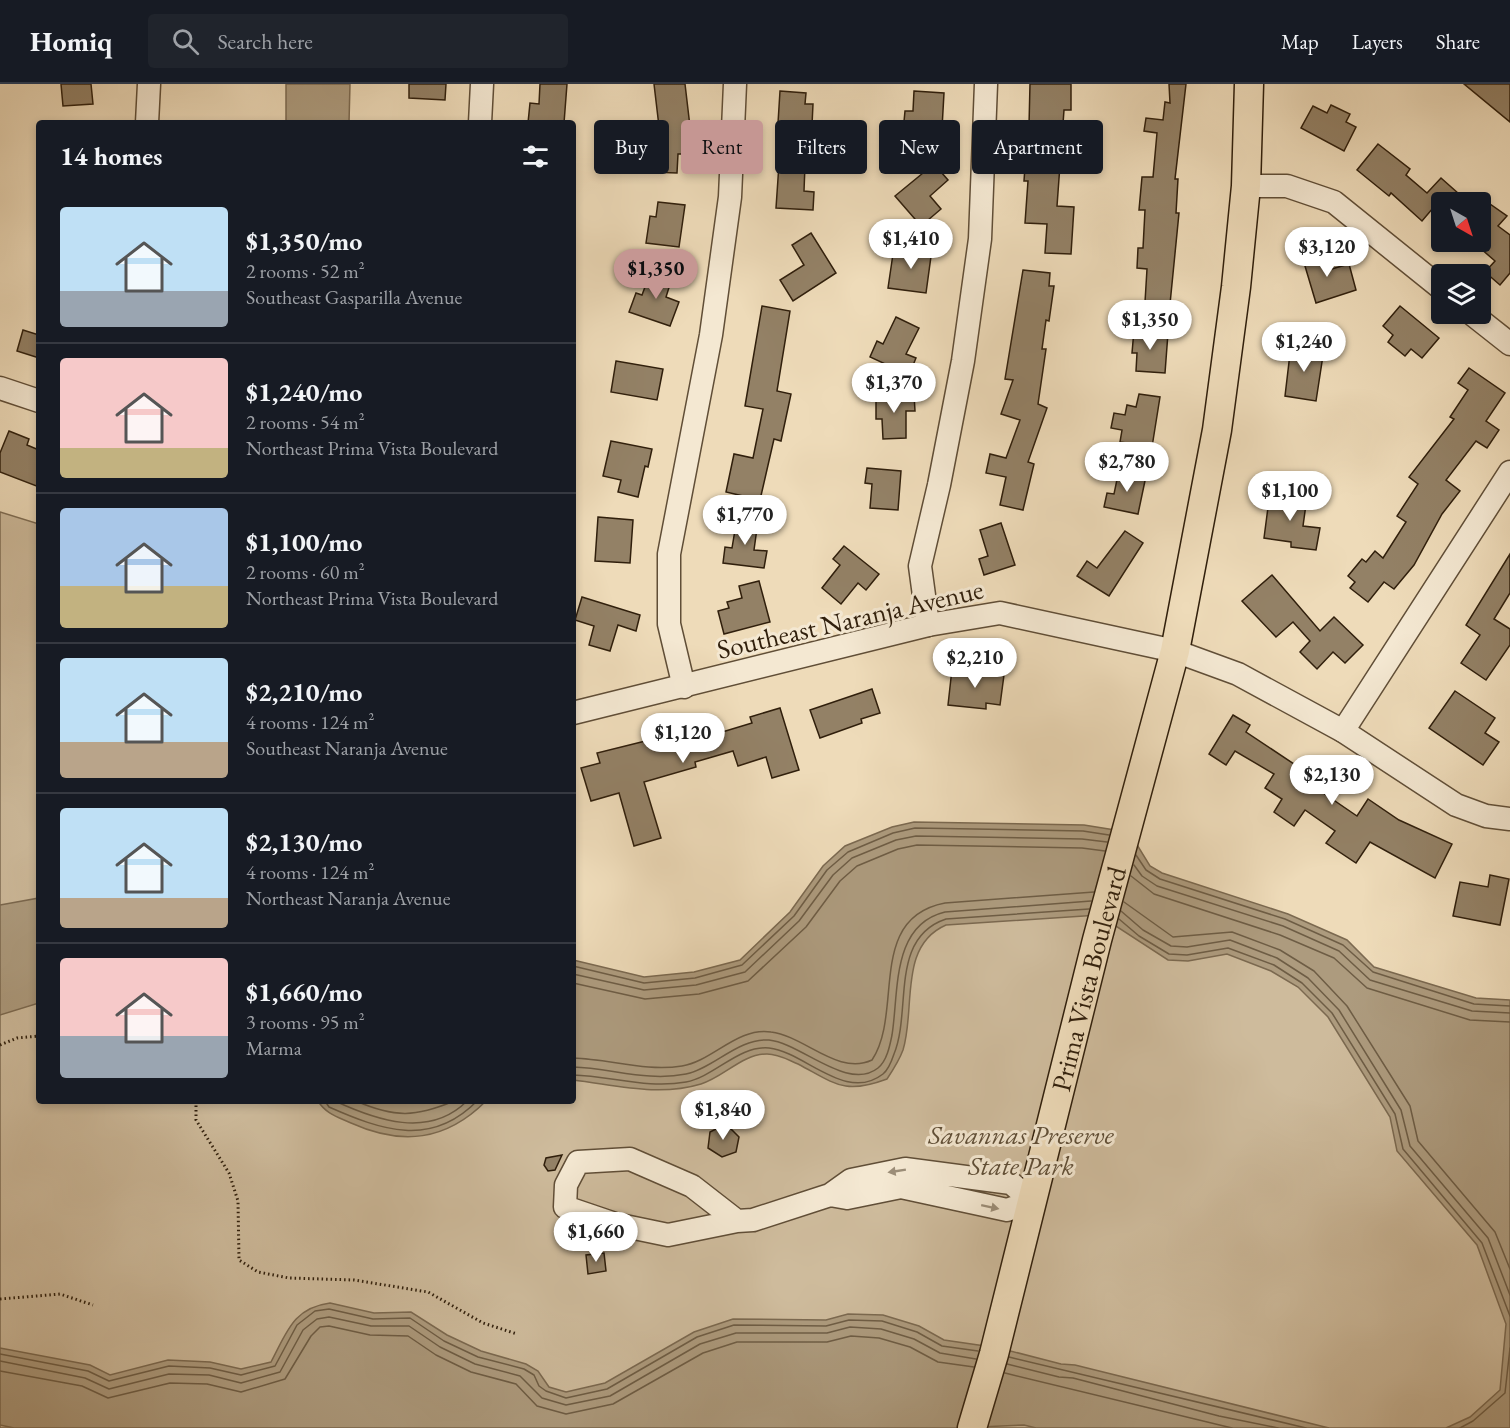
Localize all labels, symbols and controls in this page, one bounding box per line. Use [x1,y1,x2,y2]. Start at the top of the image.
search box [148,14,568,68]
text: Homiq [30,23,112,59]
icon: search [169,25,202,58]
text: Search here [217,27,313,56]
text: Map [1281,28,1319,55]
text: Layers [1352,28,1403,55]
text: Share [1436,28,1480,55]
chip: Buy [594,120,669,174]
chip: Rent [681,120,763,174]
chip: Filters [775,120,867,174]
chip: New [879,120,960,174]
chip: Apartment [972,120,1103,174]
text: 14 homes [60,139,162,173]
icon: filters [519,140,552,173]
north arrow [1431,192,1491,252]
map controls [1431,192,1491,324]
pin: $1,410 [862,219,960,270]
text: $1,350/mo [246,224,362,258]
text: $1,410 [883,225,939,251]
pin: $3,120 [1278,227,1376,278]
icon: home [108,231,180,303]
text: $3,120 [1299,233,1355,259]
pin: $1,350 [607,249,705,300]
text: $1,350 [628,255,684,281]
text: 2 rooms · 52 m² [246,258,365,284]
button: layers [1431,264,1491,324]
text: Southeast Gasparilla Avenue [246,284,462,310]
pin: $1,350 [1101,300,1199,351]
text: $1,350 [1122,306,1178,332]
pin: $1,240 [1255,322,1353,373]
text: $1,240 [1276,328,1332,354]
pin: $1,370 [845,363,943,414]
text: $1,370 [866,369,922,395]
text: $1,240/mo [246,375,362,409]
icon: home [108,382,180,454]
text: 2 rooms · 54 m² [246,409,365,435]
text: Northeast Prima Vista Boulevard [246,435,498,461]
pin: $2,780 [1078,442,1176,493]
text: $2,780 [1099,448,1155,474]
pin: $1,100 [1241,471,1339,522]
text: $1,100 [1262,477,1318,503]
pin: $1,770 [696,495,794,546]
text: $1,770 [717,501,773,527]
text: $1,100/mo [246,525,362,559]
icon: home [108,532,180,604]
text: 2 rooms · 60 m² [246,559,365,585]
street label: Southeast Naranja Avenue [713,571,987,667]
text: Northeast Prima Vista Boulevard [246,585,498,611]
pin: $2,210 [926,638,1024,689]
text: $2,210 [947,644,1003,670]
text: $2,210/mo [246,675,362,709]
icon: home [108,682,180,754]
text: 4 rooms · 124 m² [246,709,374,735]
pin: $1,120 [634,713,732,764]
text: $1,120 [655,719,711,745]
text: Southeast Naranja Avenue [246,735,448,761]
pin: $2,130 [1283,755,1381,806]
text: $2,130 [1304,761,1360,787]
text: $2,130/mo [246,825,362,859]
icon: home [108,832,180,904]
text: 4 rooms · 124 m² [246,859,374,885]
street label: Prima Vista Boulevard [1043,862,1134,1095]
text: Northeast Naranja Avenue [246,885,450,911]
text: $1,660/mo [246,975,362,1009]
icon: home [108,982,180,1054]
text: 3 rooms · 95 m² [246,1009,365,1035]
text: Marma [246,1035,302,1061]
pin: $1,840 [674,1090,772,1141]
text: $1,840 [695,1096,751,1122]
park label: Savannas Preserve State Park [927,1117,1115,1183]
one-way arrow [888,1167,907,1176]
one-way arrow [981,1202,1000,1212]
pin: $1,660 [547,1212,645,1263]
text: $1,660 [568,1218,624,1244]

